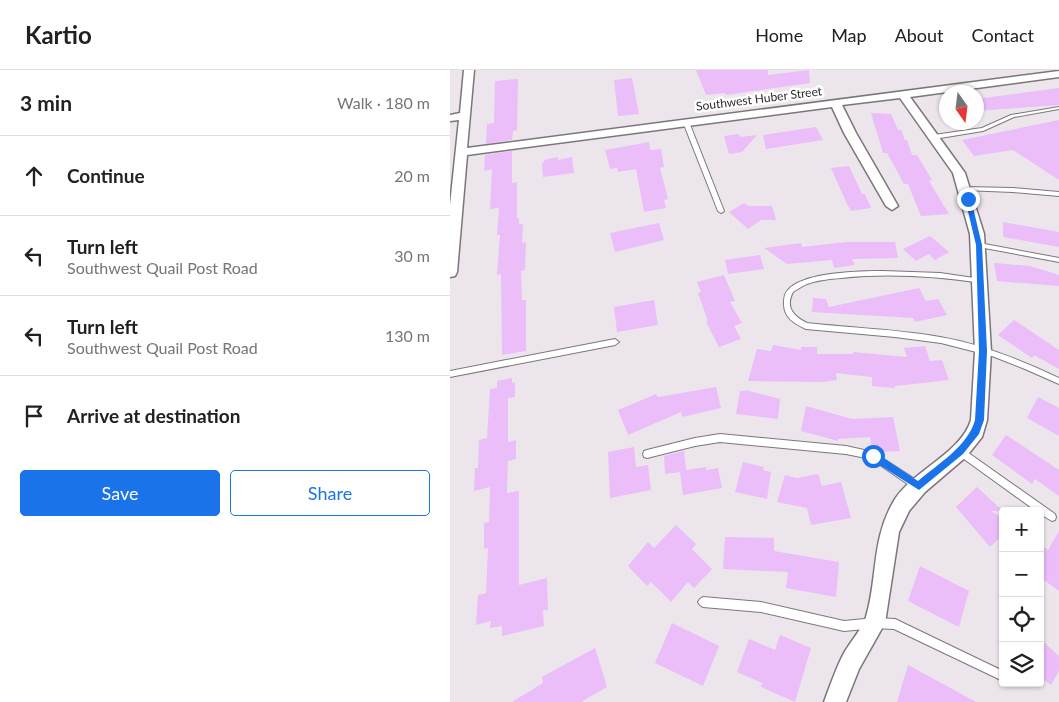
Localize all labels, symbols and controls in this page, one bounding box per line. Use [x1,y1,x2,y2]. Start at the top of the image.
text: Kartio [25,20,92,49]
text: Home [755,24,803,46]
text: Map [831,24,867,46]
text: About [895,24,944,46]
text: Contact [972,24,1034,46]
street label: Southwest Huber Street [695,83,823,114]
north arrow [939,85,984,130]
text: 3 min [20,90,72,115]
text: Walk · 180 m [337,93,430,112]
icon: ahead [20,162,48,190]
text: Continue [67,164,145,187]
text: 20 m [394,166,430,185]
route end [957,188,980,211]
text: Turn left [67,235,138,258]
icon: left [20,242,48,270]
text: 30 m [394,246,430,265]
text: Southwest Quail Post Road [67,258,258,277]
text: Turn left [67,315,138,338]
icon: left [20,322,48,350]
text: 130 m [385,326,430,345]
text: Southwest Quail Post Road [67,338,258,357]
icon: arrive [20,402,48,430]
text: Arrive at destination [67,404,240,427]
route start [862,445,885,468]
button: Save [20,470,220,516]
button: Share [230,470,430,516]
map controls [999,507,1044,687]
button: + [999,507,1044,552]
button: − [999,552,1044,597]
button: locate [999,597,1044,642]
button: layers [999,642,1044,687]

